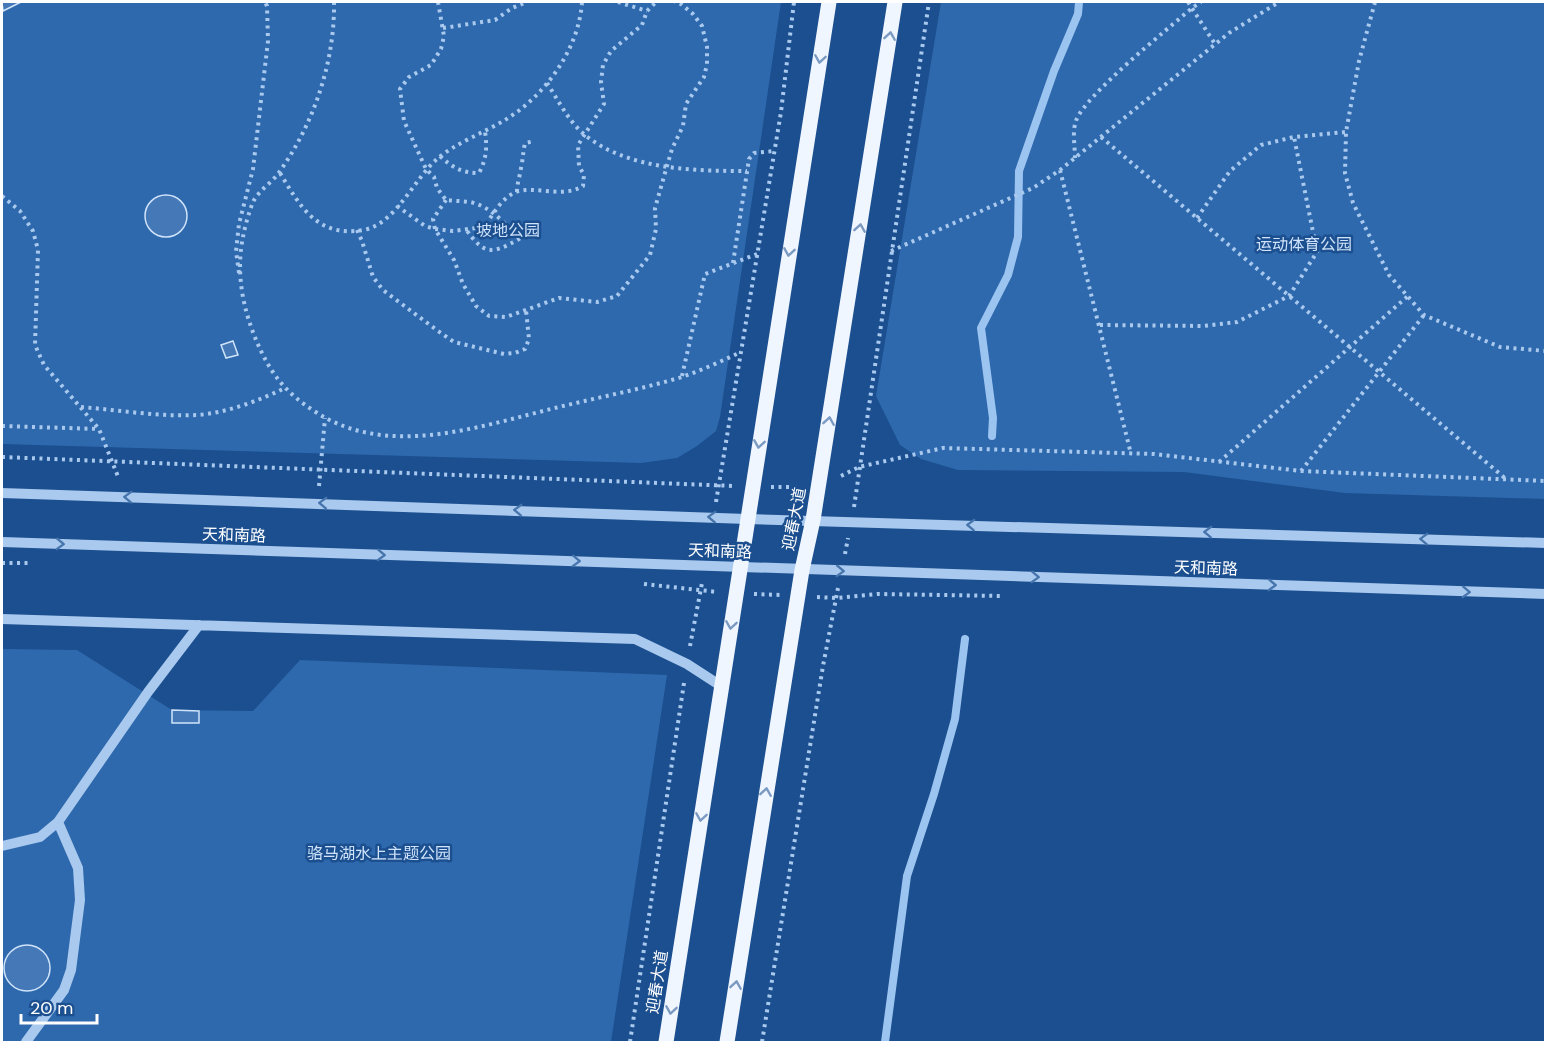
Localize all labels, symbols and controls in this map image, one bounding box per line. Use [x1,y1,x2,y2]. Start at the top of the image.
one-way arrow [883,31,895,40]
one-way arrow [814,55,826,64]
park label: 坡地公园 [476,220,540,241]
one-way arrow [853,224,865,233]
park label: 运动体育公园 [1256,234,1352,255]
one-way arrow [784,247,796,257]
one-way arrow [822,416,835,426]
one-way arrow [753,440,765,449]
street label: 迎春大道 [778,486,810,552]
one-way arrow [123,491,132,503]
one-way arrow [318,497,327,510]
one-way arrow [513,504,522,517]
one-way arrow [708,511,717,524]
one-way arrow [967,519,976,531]
street label: 天和南路 [202,523,266,547]
one-way arrow [1204,526,1213,539]
one-way arrow [1420,533,1429,545]
one-way arrow [55,538,64,550]
street label: 天和南路 [688,539,752,563]
one-way arrow [376,549,385,561]
one-way arrow [571,555,580,568]
street label: 天和南路 [1174,556,1238,580]
one-way arrow [835,565,844,577]
one-way arrow [1030,571,1039,584]
one-way arrow [1267,579,1276,592]
one-way arrow [1462,585,1471,598]
one-way arrow [725,620,737,629]
one-way arrow [760,788,772,797]
one-way arrow [695,813,707,822]
park label: 骆马湖水上主题公园 [307,843,451,864]
street label: 迎春大道 [642,949,672,1015]
one-way arrow [729,980,741,989]
scale bar [21,987,98,1025]
text: 20 m [30,996,73,1020]
one-way arrow [665,1005,677,1015]

